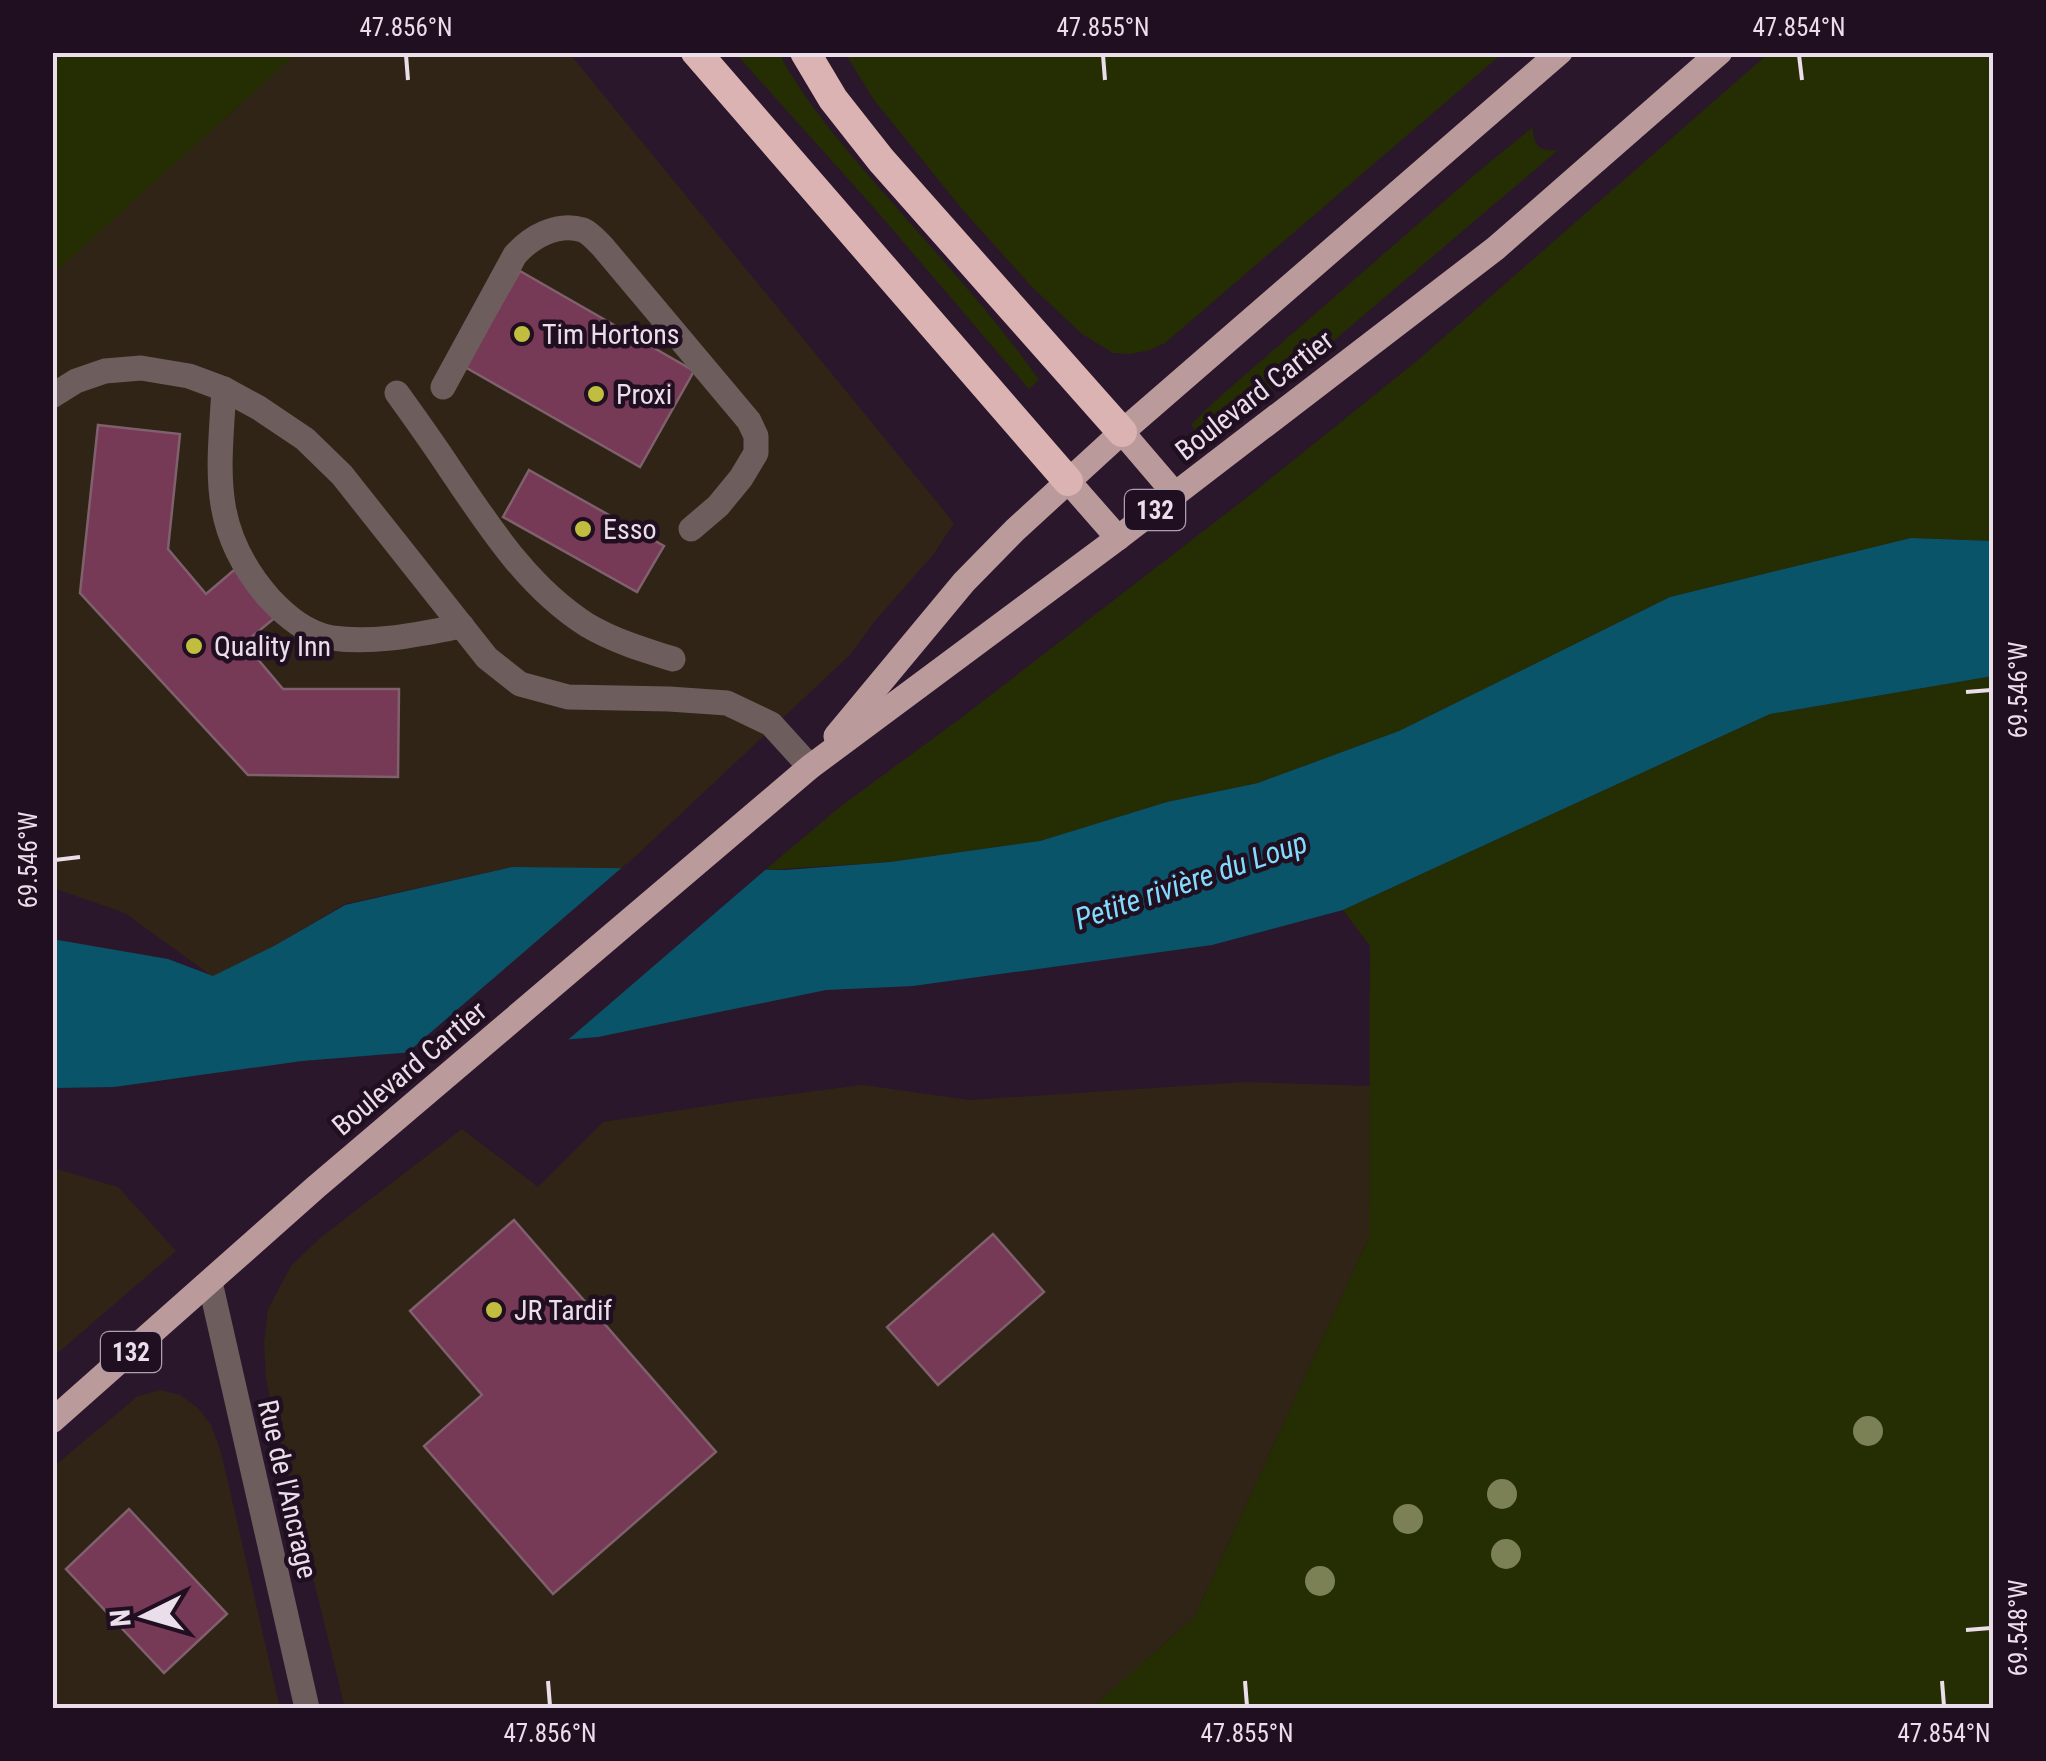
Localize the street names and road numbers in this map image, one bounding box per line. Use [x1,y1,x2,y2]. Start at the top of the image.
street label: Boulevard Cartier [1169,324,1340,467]
road number: 132 [1125,490,1185,530]
street label: Boulevard Cartier [326,994,493,1142]
road number: 132 [101,1332,161,1372]
street label: Rue de l'Ancrage [251,1397,324,1582]

